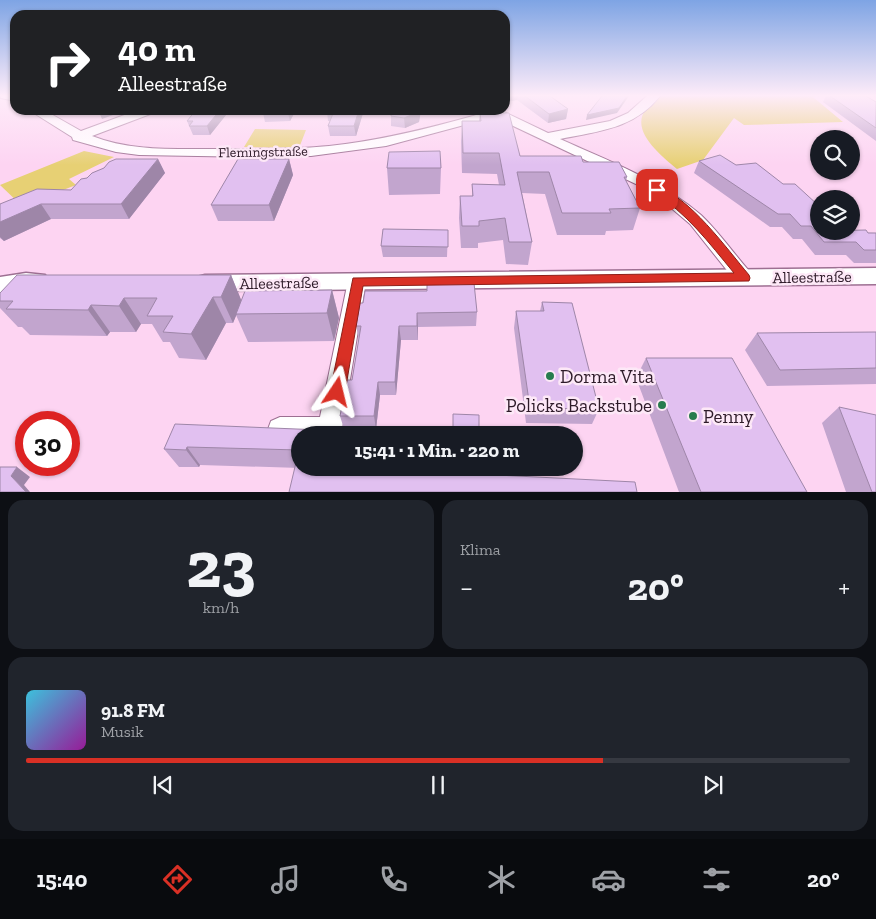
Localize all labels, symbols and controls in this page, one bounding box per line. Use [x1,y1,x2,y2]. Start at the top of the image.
text: 40 m [118,28,195,70]
icon: right [35,30,100,95]
text: Alleestraße [118,70,227,97]
map controls [810,130,860,240]
button: search [810,130,860,180]
street label: Flemingstraße [218,143,308,161]
pin [636,169,678,211]
icon: arrive [643,176,671,204]
button: layers [810,190,860,240]
street label: Alleestraße [772,267,852,287]
street label: Alleestraße [239,273,319,293]
position arrow [310,365,362,417]
place label: Dorma Vita [560,365,654,388]
marker: Dorma Vita [544,370,556,382]
place label: Policks Backstube [506,394,652,417]
marker: Policks Backstube [656,399,668,411]
place label: Penny [703,405,754,428]
marker: Penny [687,410,699,422]
speed limit sign: 30 [15,411,80,476]
text: 15:41 · 1 Min. · 220 m [355,439,519,462]
text: 23 [186,526,256,604]
text: Klima [460,540,501,559]
text: 20° [628,564,684,610]
text: − [460,571,473,604]
text: + [838,571,850,604]
text: km/h [203,598,239,617]
text: 91.8 FM [101,699,165,722]
text: Musik [101,722,144,741]
icon: previous [149,771,177,799]
icon: pause [424,771,452,799]
icon: next [699,771,727,799]
icon: directions [160,862,195,897]
icon: music [268,862,303,897]
icon: phone [376,862,411,897]
icon: climate [484,862,519,897]
icon: car [591,862,626,897]
icon: filters [699,862,734,897]
text: 15:40 [36,866,87,893]
text: 20° [807,866,840,893]

